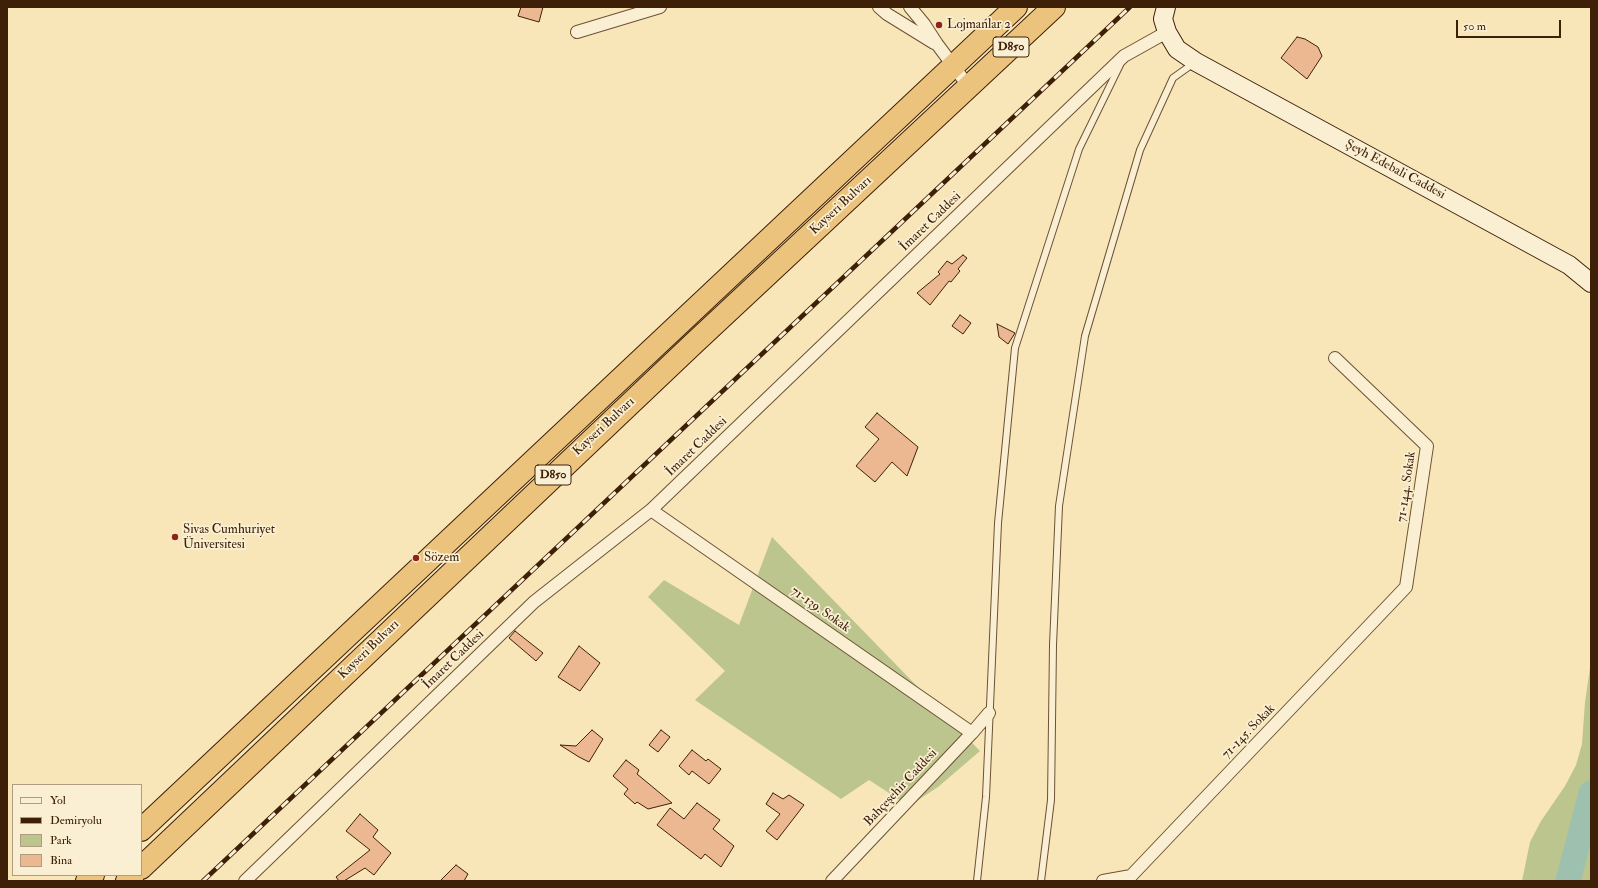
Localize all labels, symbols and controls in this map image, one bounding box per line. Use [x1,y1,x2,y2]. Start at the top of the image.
scale bar [1458,12,1563,38]
place label: Lojmanlar 2 [947,17,1011,33]
text: 50 m [1463,19,1486,34]
marker: Lojmanlar 2 [934,20,944,30]
road number: D850 [993,37,1029,57]
street label: Şeyh Edebali Caddesi [1342,137,1448,203]
street label: Kayseri Bulvarı [807,173,875,239]
street label: İmaret Caddesi [897,189,965,255]
street label: Kayseri Bulvarı [570,394,638,460]
street label: İmaret Caddesi [663,414,731,480]
street label: 71-144. Sokak [1394,451,1420,523]
road number: D850 [535,465,571,485]
place label: Sivas Cumhuriyet Üniversitesi [183,522,275,553]
marker: Sivas Cumhuriyet Üniversitesi [170,532,180,542]
place label: Sözem [424,550,459,566]
marker: Sözem [411,553,421,563]
street label: 71-139. Sokak [787,584,853,636]
street label: Kayseri Bulvarı [335,617,403,683]
street label: İmaret Caddesi [420,627,488,693]
street label: 71-145. Sokak [1219,702,1279,762]
street label: Bahçeşehir Caddesi [861,746,941,830]
legend [12,784,142,876]
text: Yol [50,793,66,808]
text: Demiryolu [50,813,102,828]
text: Park [50,833,72,848]
text: Bina [50,853,72,868]

